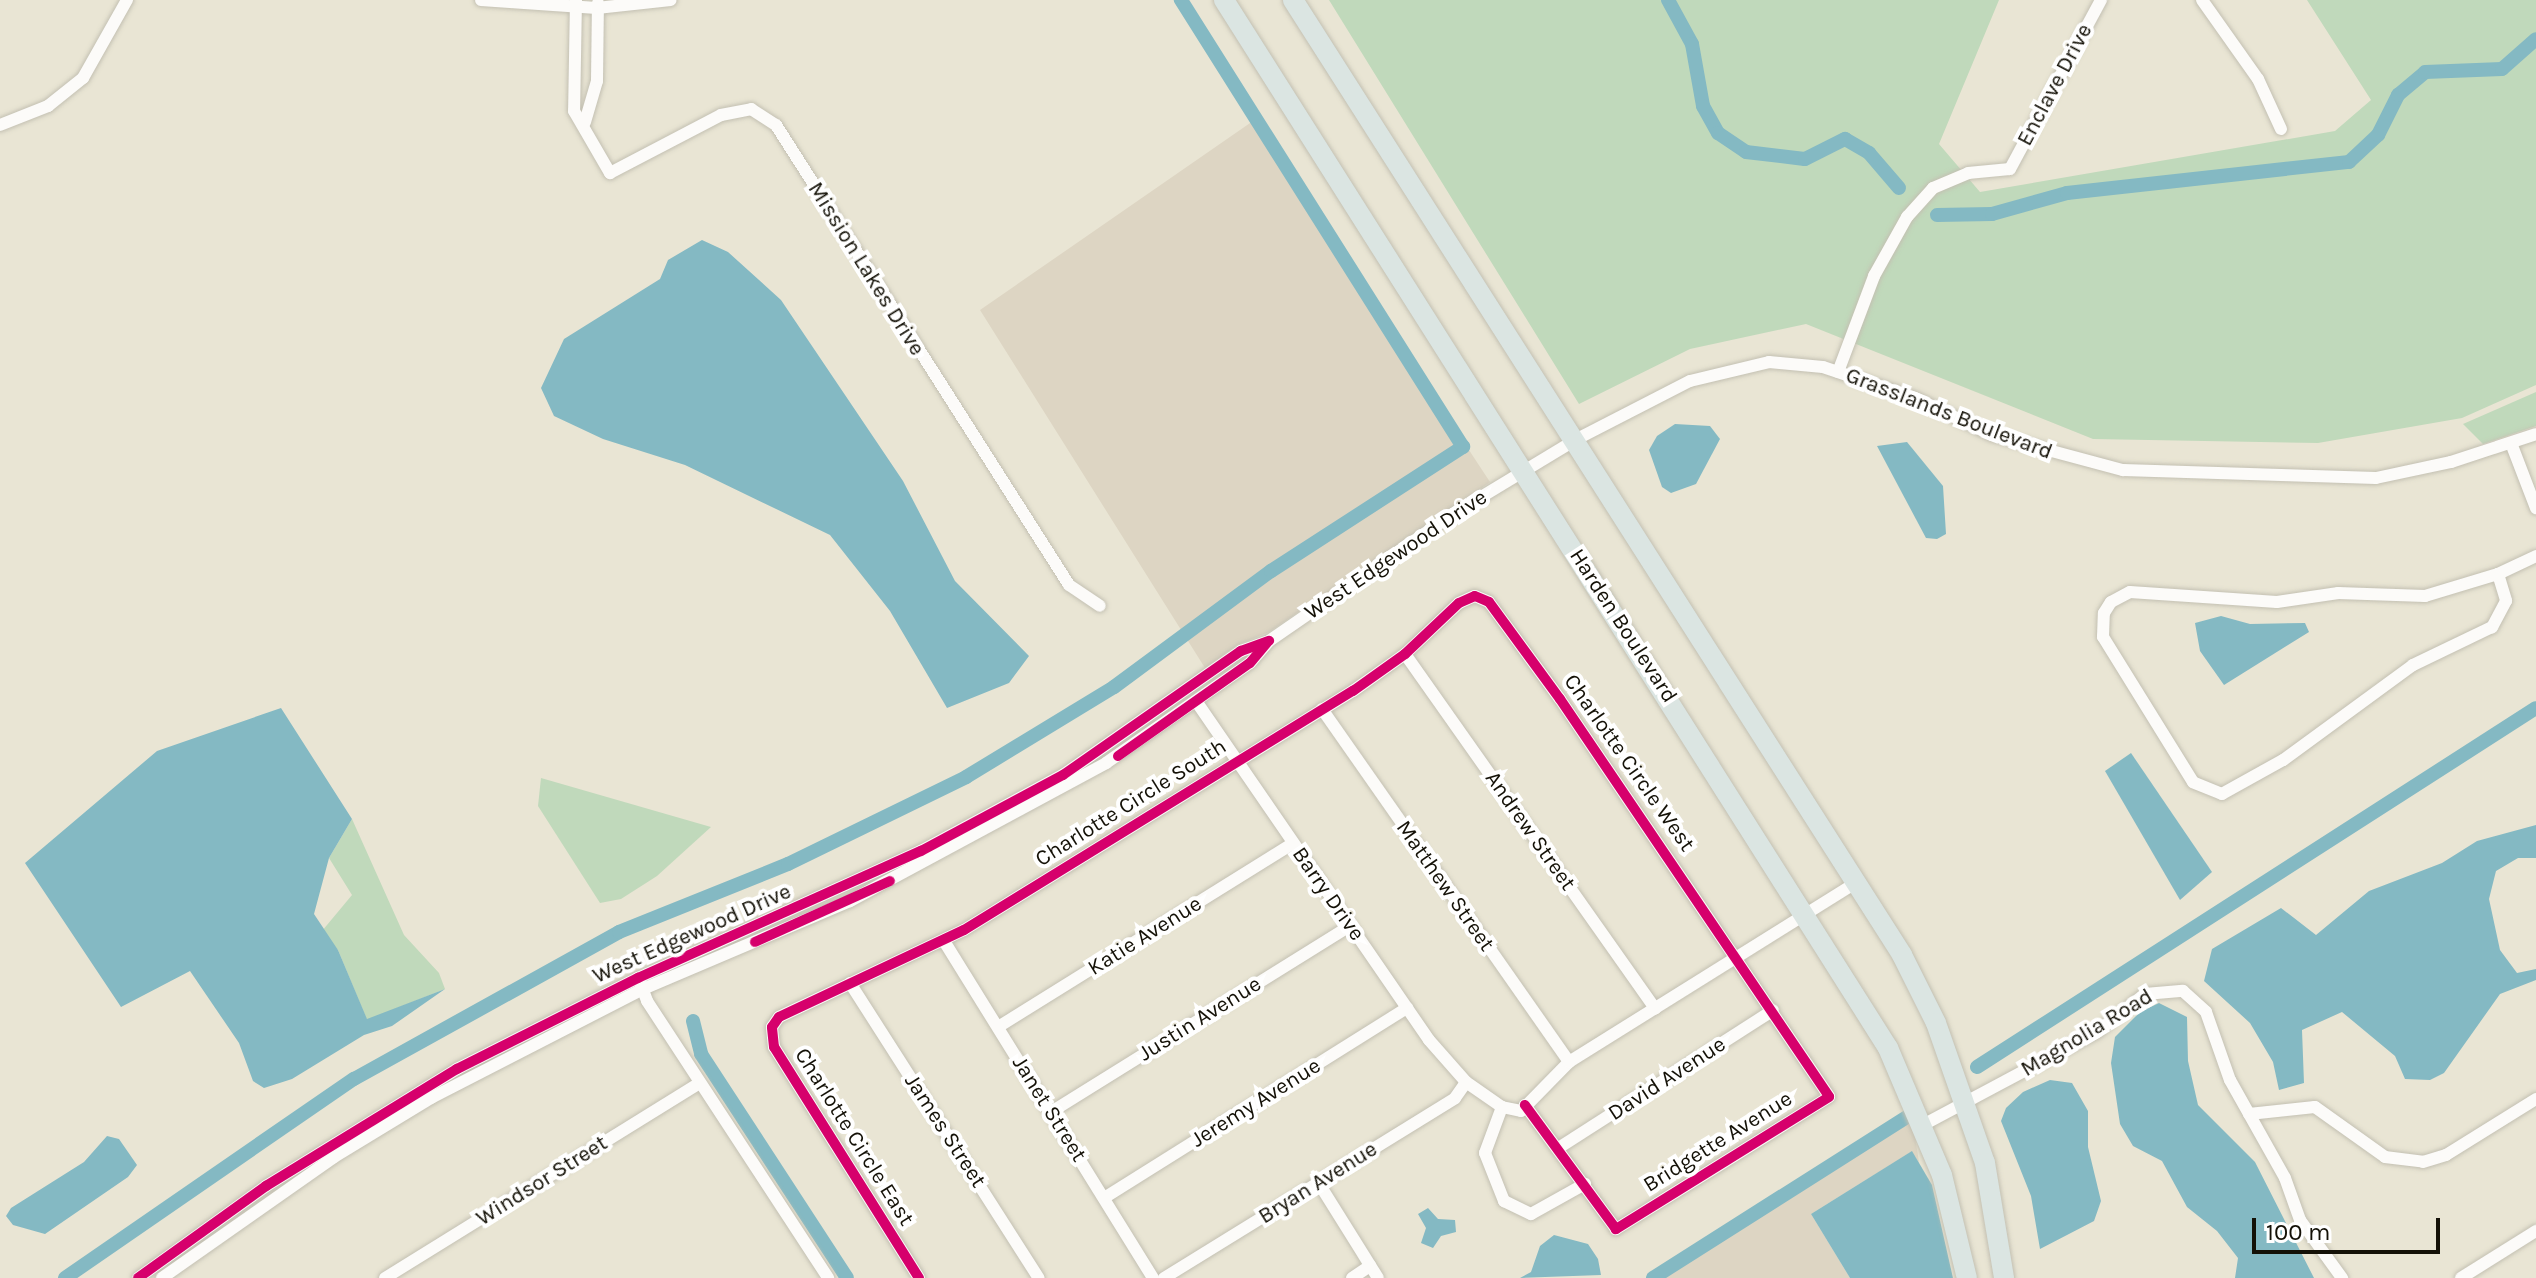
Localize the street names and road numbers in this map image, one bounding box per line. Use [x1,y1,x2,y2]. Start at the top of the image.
street label: Enclave Drive [2012,20,2098,150]
street label: Mission Lakes Drive [802,177,930,361]
street label: Grasslands Boulevard [1842,362,2056,466]
street label: West Edgewood Drive [1300,484,1492,626]
street label: Harden Boulevard [1563,544,1683,708]
street label: Charlotte Circle West [1558,669,1700,857]
street label: Charlotte Circle South [1031,733,1231,873]
street label: Andrew Street [1479,766,1581,896]
street label: Matthew Street [1390,816,1500,956]
street label: Barry Drive [1286,842,1370,946]
street label: West Edgewood Drive [589,878,795,990]
street label: Katie Avenue [1083,891,1207,981]
street label: Justin Avenue [1134,971,1266,1067]
street label: Magnolia Road [2016,983,2158,1083]
street label: David Avenue [1603,1031,1731,1127]
street label: Charlotte Circle East [789,1043,919,1231]
street label: Janet Street [1006,1051,1092,1167]
street label: Jeremy Avenue [1186,1053,1326,1153]
street label: James Street [899,1069,991,1193]
street label: Bridgette Avenue [1639,1086,1797,1198]
street label: Windsor Street [472,1130,612,1232]
street label: Bryan Avenue [1254,1136,1382,1230]

